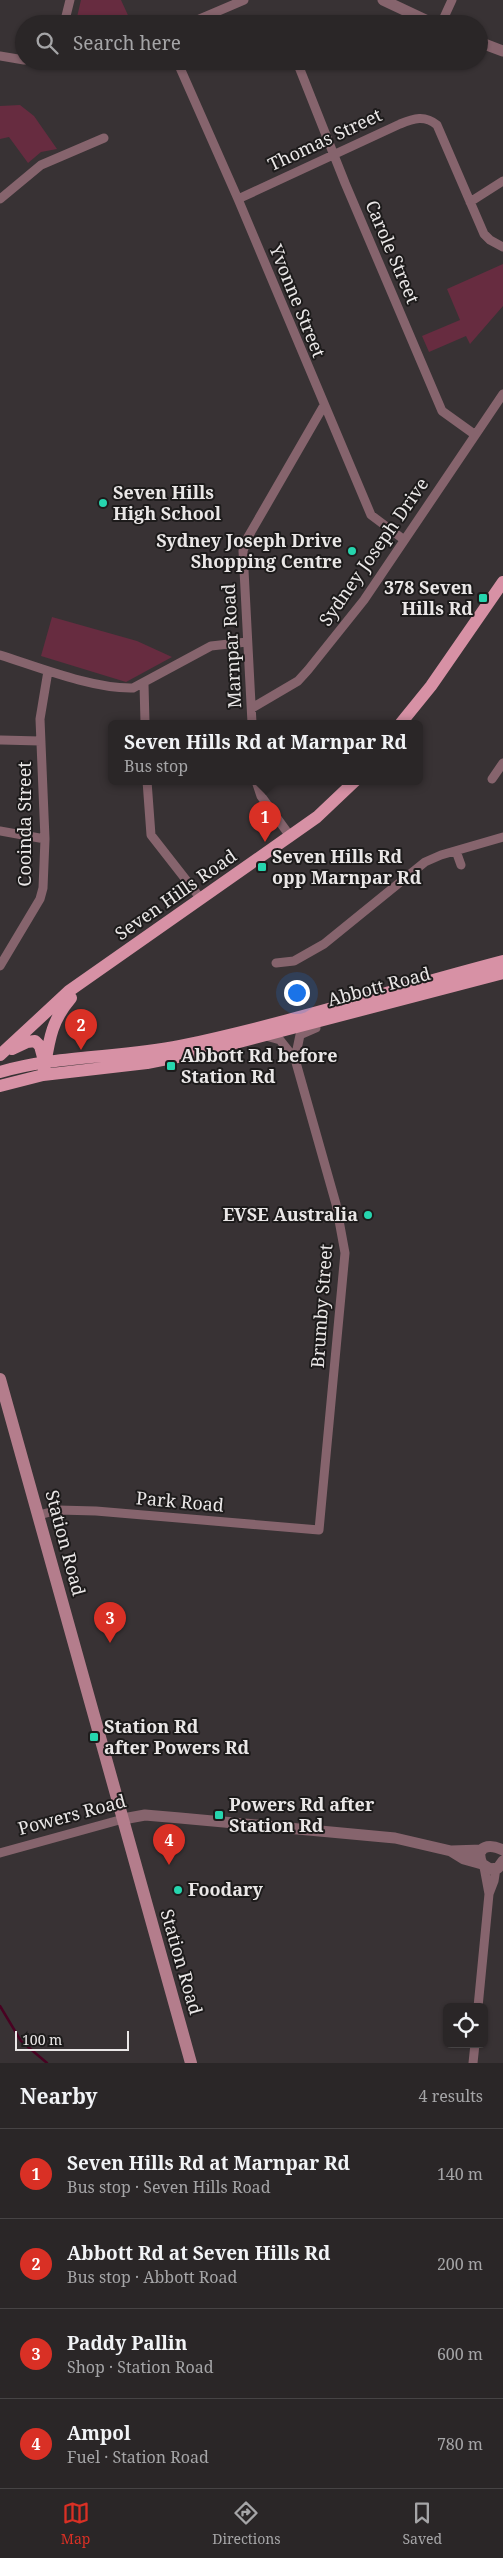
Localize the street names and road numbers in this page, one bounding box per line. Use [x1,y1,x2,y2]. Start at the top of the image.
street label: Thomas Street [264,102,385,176]
street label: Carole Street [360,196,425,307]
street label: Yvonne Street [264,240,331,361]
street label: Sydney Joseph Drive [313,473,433,630]
street label: Marnpar Road [216,583,246,709]
street label: Cooinda Street [12,761,36,887]
street label: Seven Hills Road [110,843,241,945]
street label: Abbott Road [324,961,433,1011]
street label: Brumby Street [305,1243,337,1369]
street label: Park Road [135,1485,225,1517]
street label: Station Road [40,1487,92,1598]
street label: Powers Road [15,1788,128,1840]
street label: Station Road [155,1906,208,2017]

